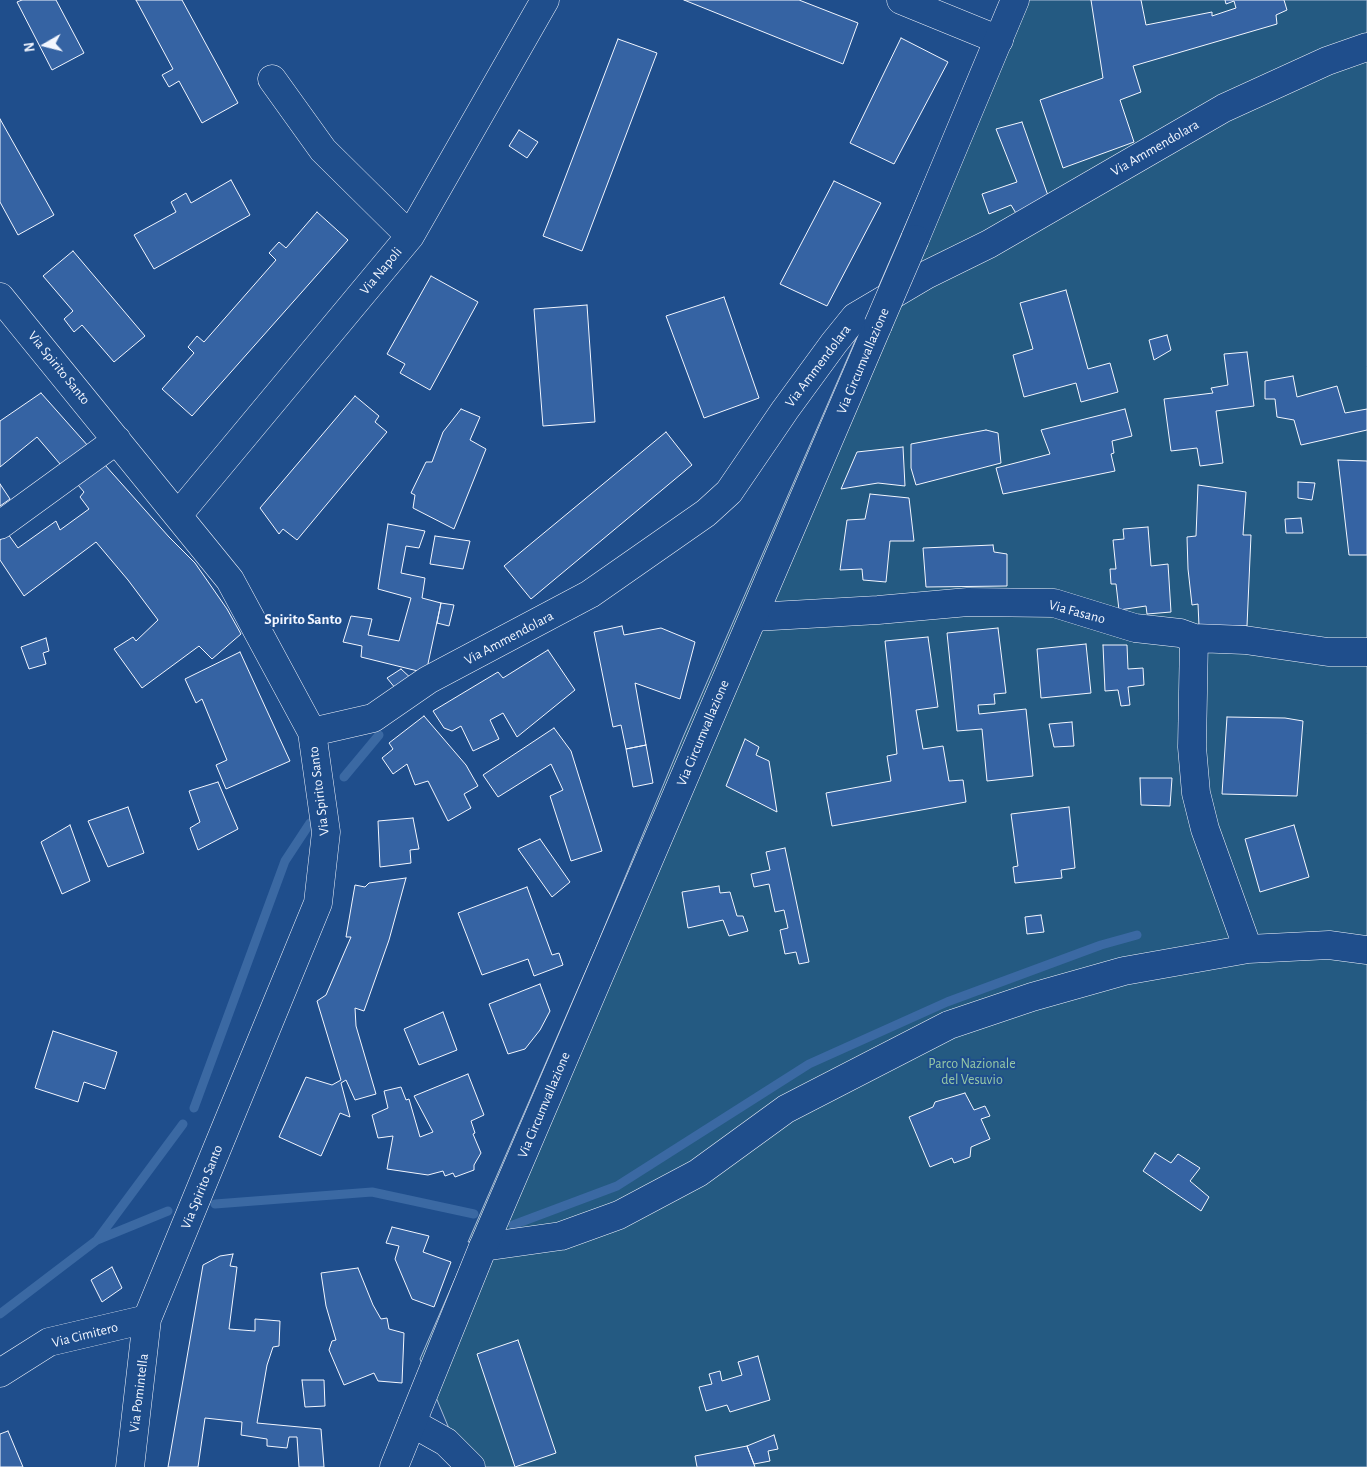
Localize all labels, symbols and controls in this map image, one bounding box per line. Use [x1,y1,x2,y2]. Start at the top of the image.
north arrow [20,20,70,70]
text: N [23,41,38,53]
street label: Via Ammendolara [1108,116,1202,180]
street label: Via Napoli [356,244,406,298]
street label: Via Circumvallazione [833,305,893,417]
street label: Via Ammendolara [782,322,854,410]
street label: Via Spirito Santo [24,328,94,408]
street label: Via Fasano [1047,596,1107,628]
street label: Via Ammendolara [461,607,557,669]
district label: Spirito Santo [264,610,342,628]
street label: Via Circumvallazione [673,677,733,789]
street label: Via Spirito Santo [305,746,333,836]
street label: Via Circumvallazione [514,1049,574,1161]
park label: Parco Nazionale del Vesuvio [928,1056,1016,1088]
street label: Via Spirito Santo [177,1142,227,1232]
street label: Via Cimitero [50,1319,120,1351]
street label: Via Pomintella [126,1353,152,1433]

